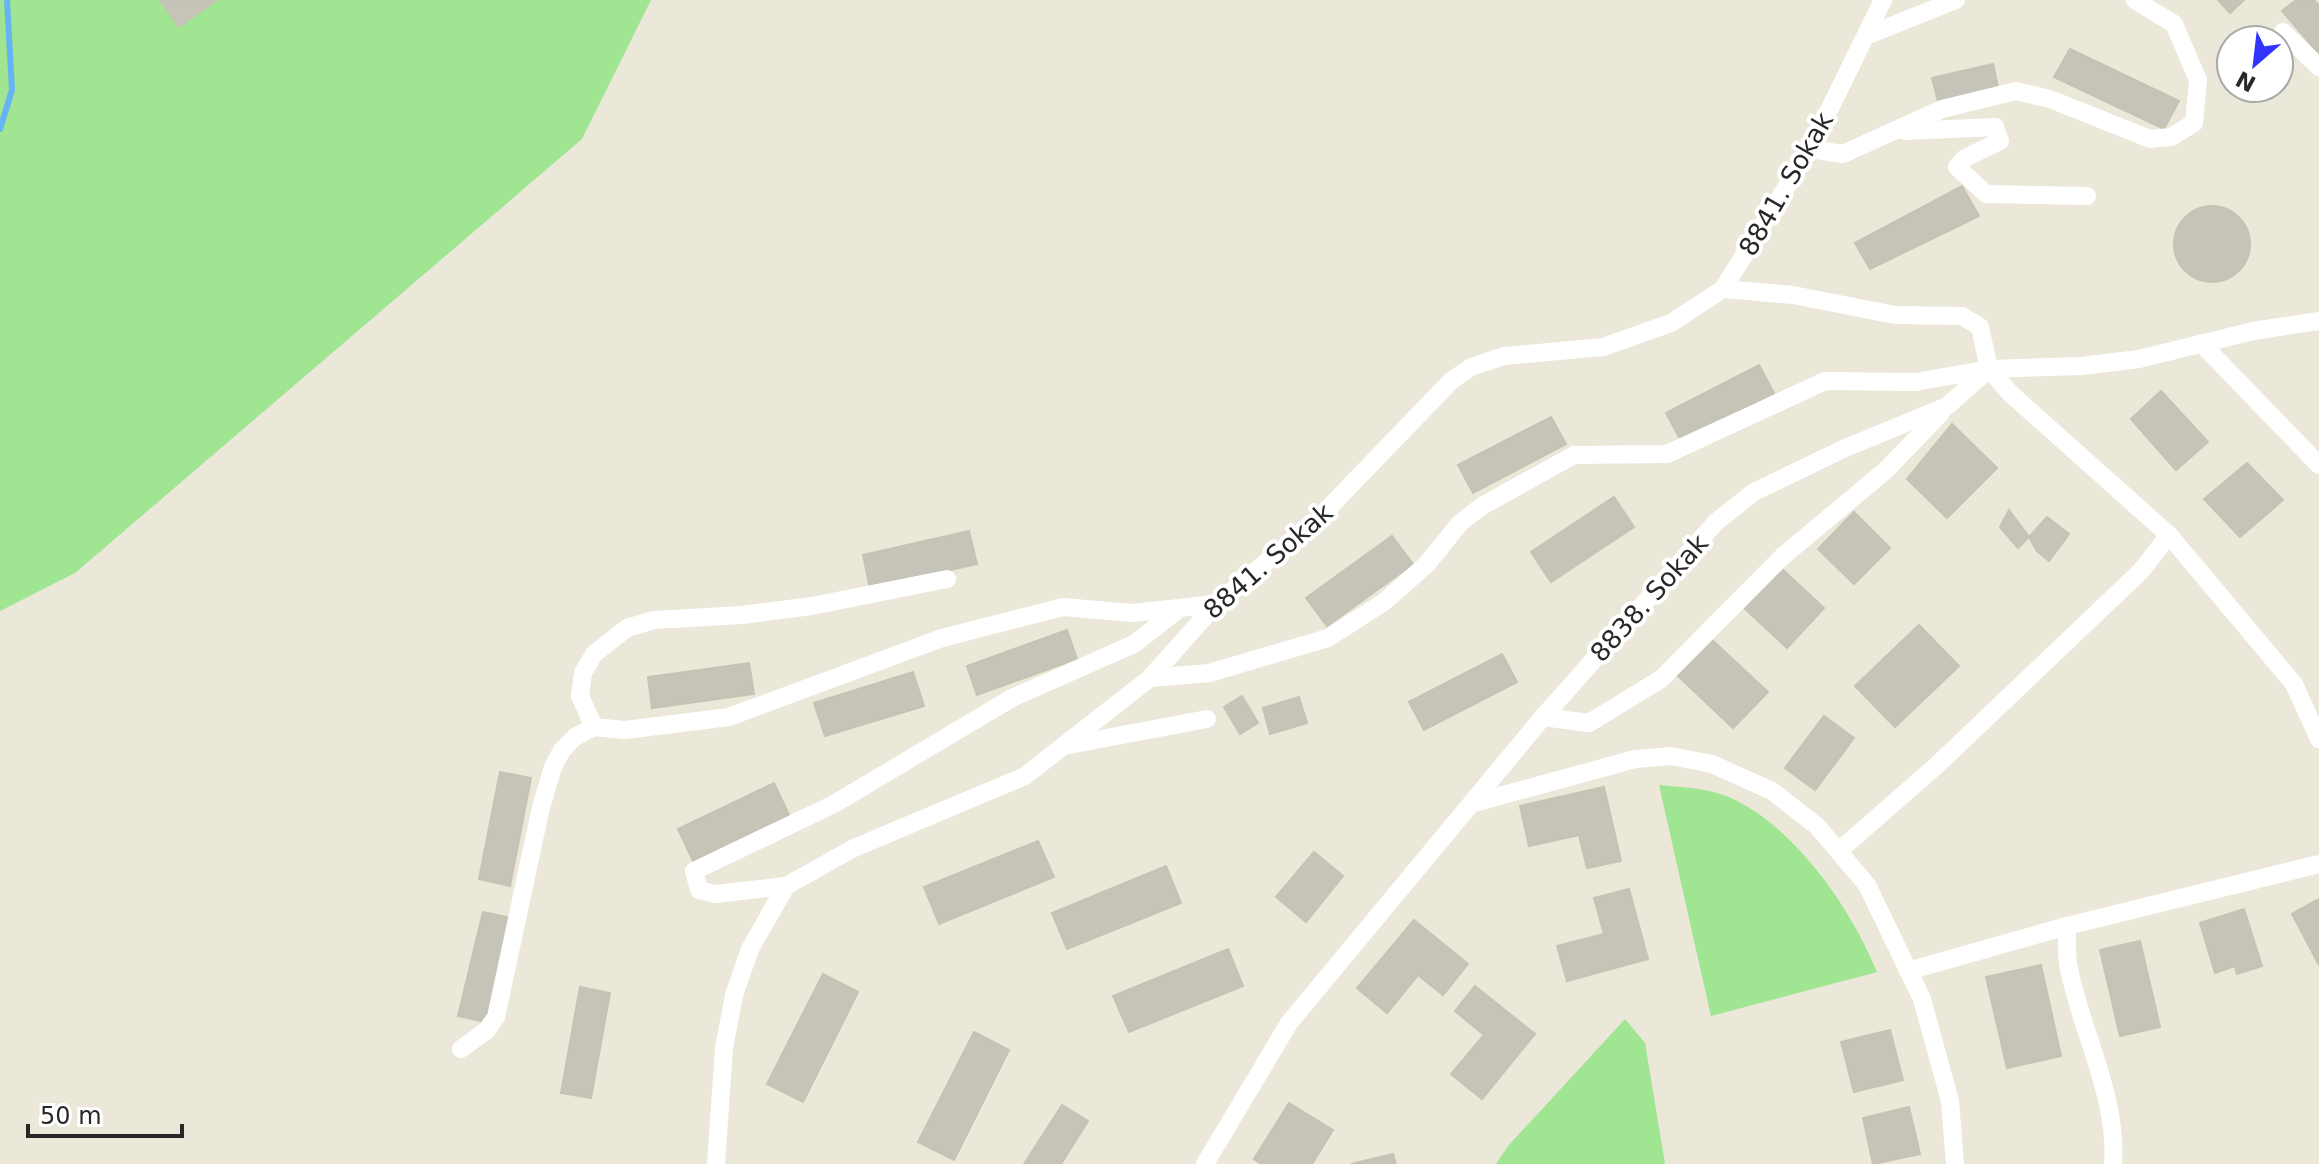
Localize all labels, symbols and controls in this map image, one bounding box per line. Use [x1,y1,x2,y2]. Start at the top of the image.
north arrow [2215,24,2295,104]
text: N [2232,66,2260,97]
street label: 8841. Sokak [1733,107,1839,261]
street label: 8841. Sokak [1198,497,1338,625]
street label: 8838. Sokak [1584,528,1714,668]
scale bar [28,1088,182,1138]
text: 50 m [40,1102,102,1130]

